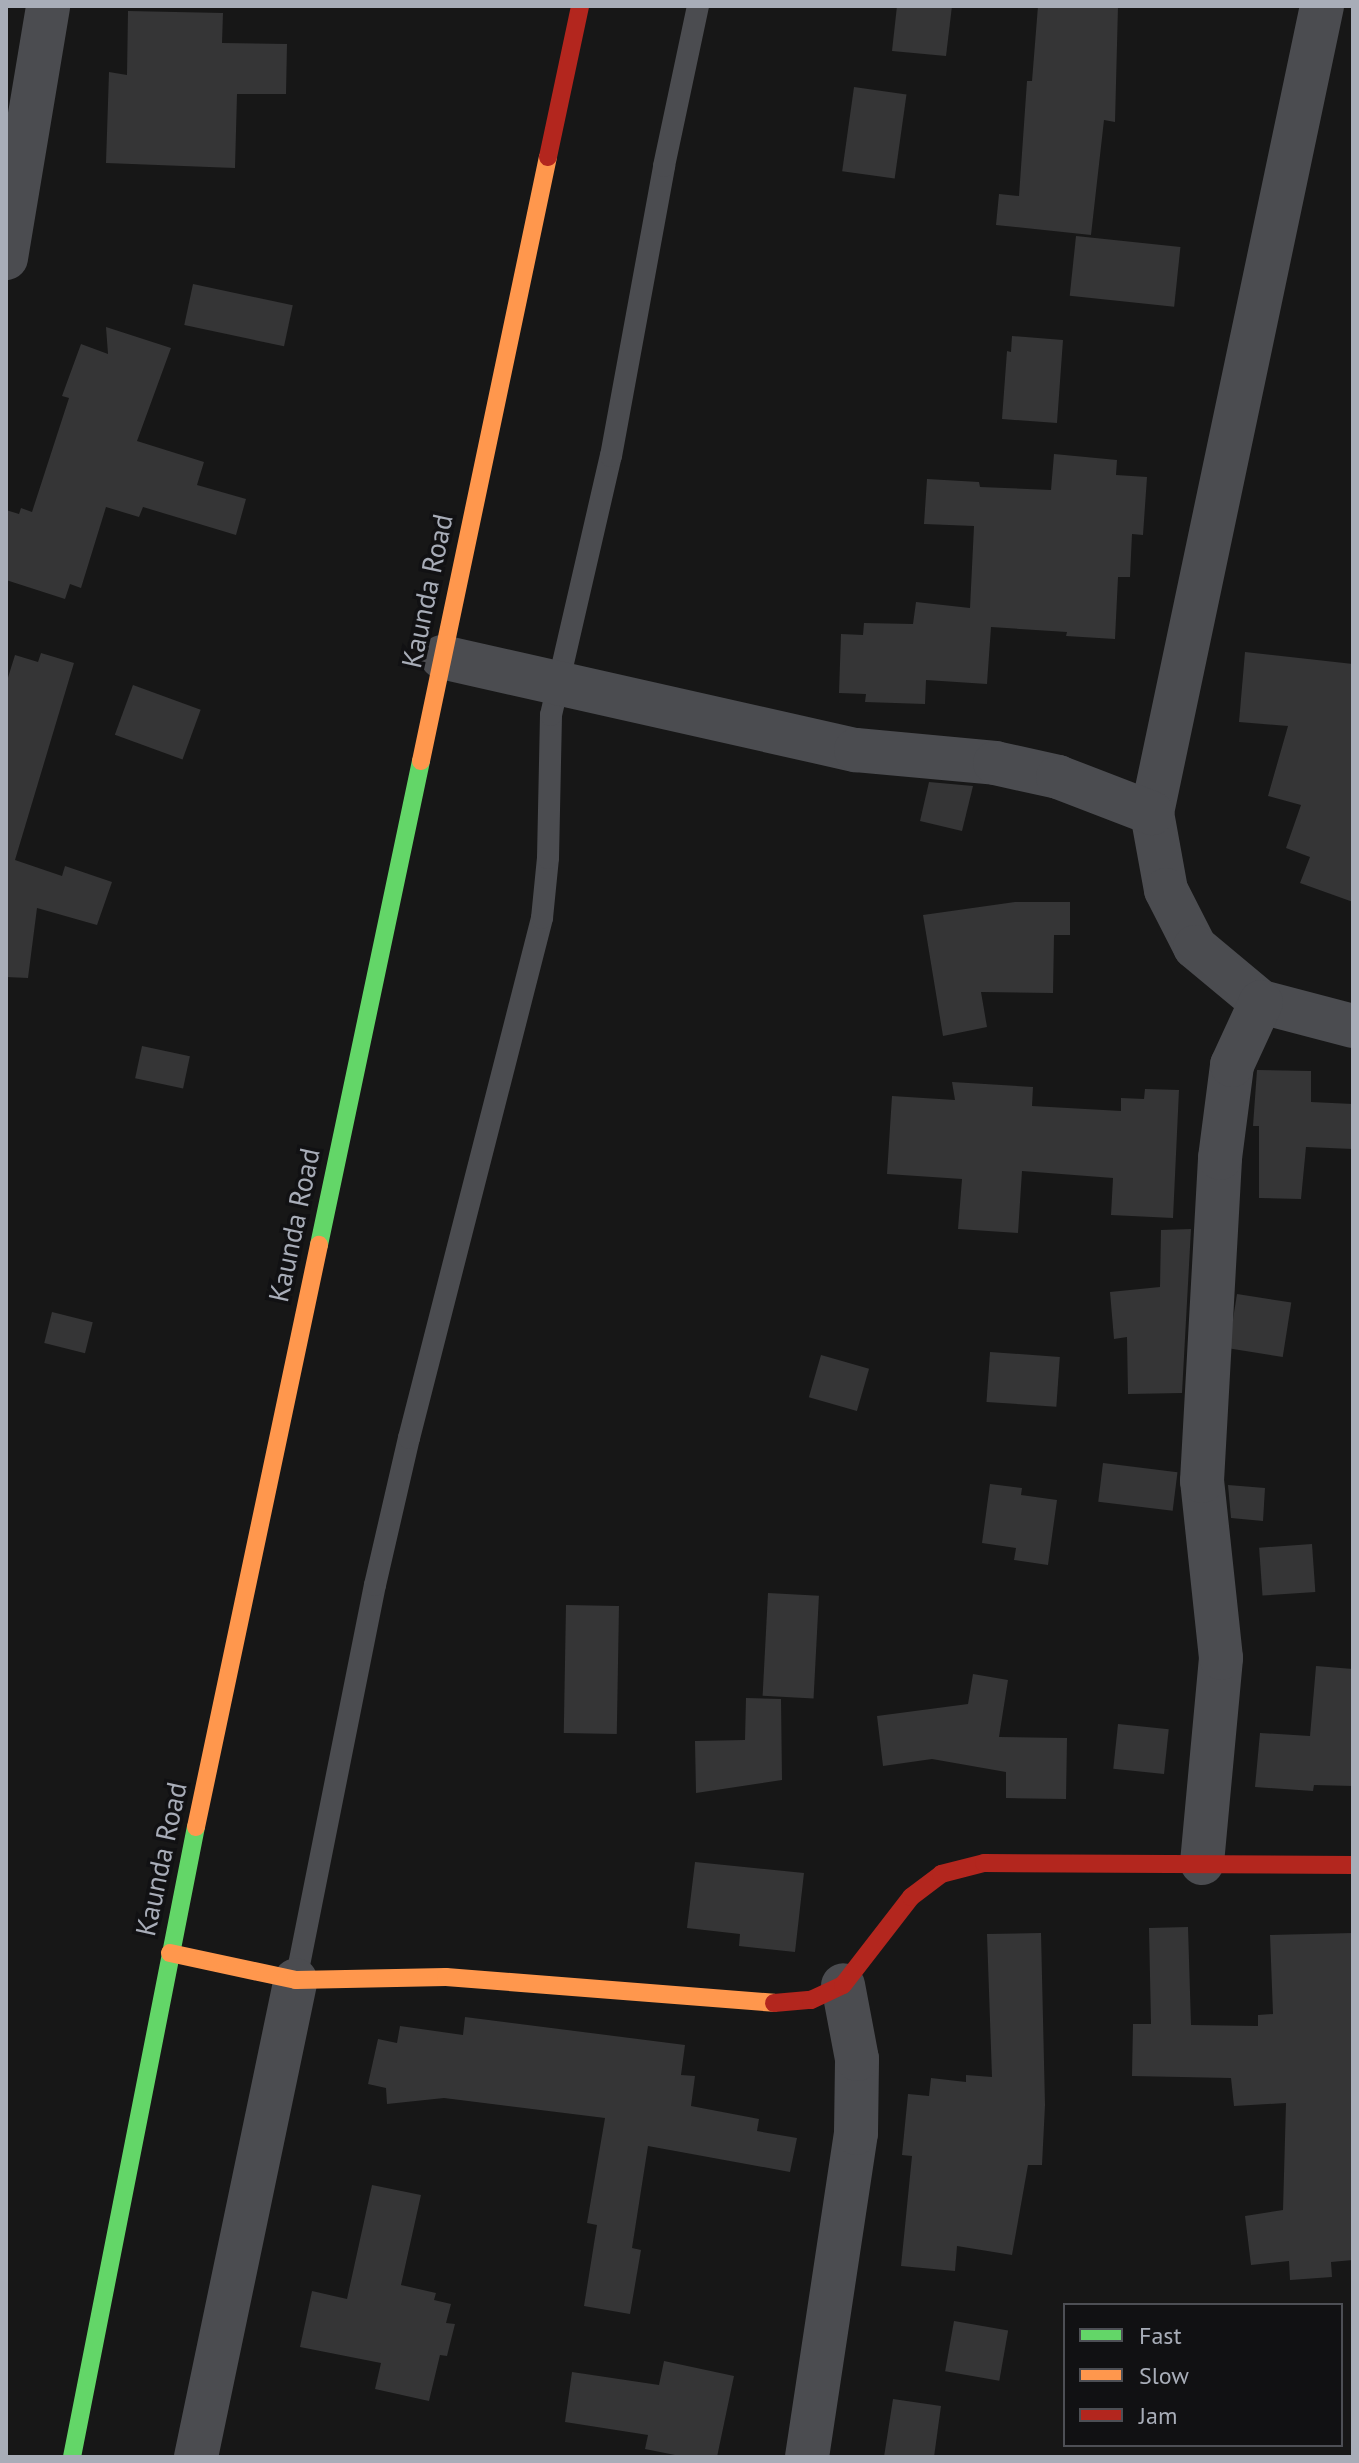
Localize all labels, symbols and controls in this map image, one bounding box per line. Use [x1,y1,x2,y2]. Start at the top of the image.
street label: Kaunda Road [394,511,460,671]
street label: Kaunda Road [261,1145,327,1305]
street label: Kaunda Road [128,1779,194,1939]
legend [1063,2303,1343,2447]
text: Fast [1139,2320,1182,2351]
text: Slow [1139,2360,1189,2391]
text: Jam [1139,2400,1177,2431]

